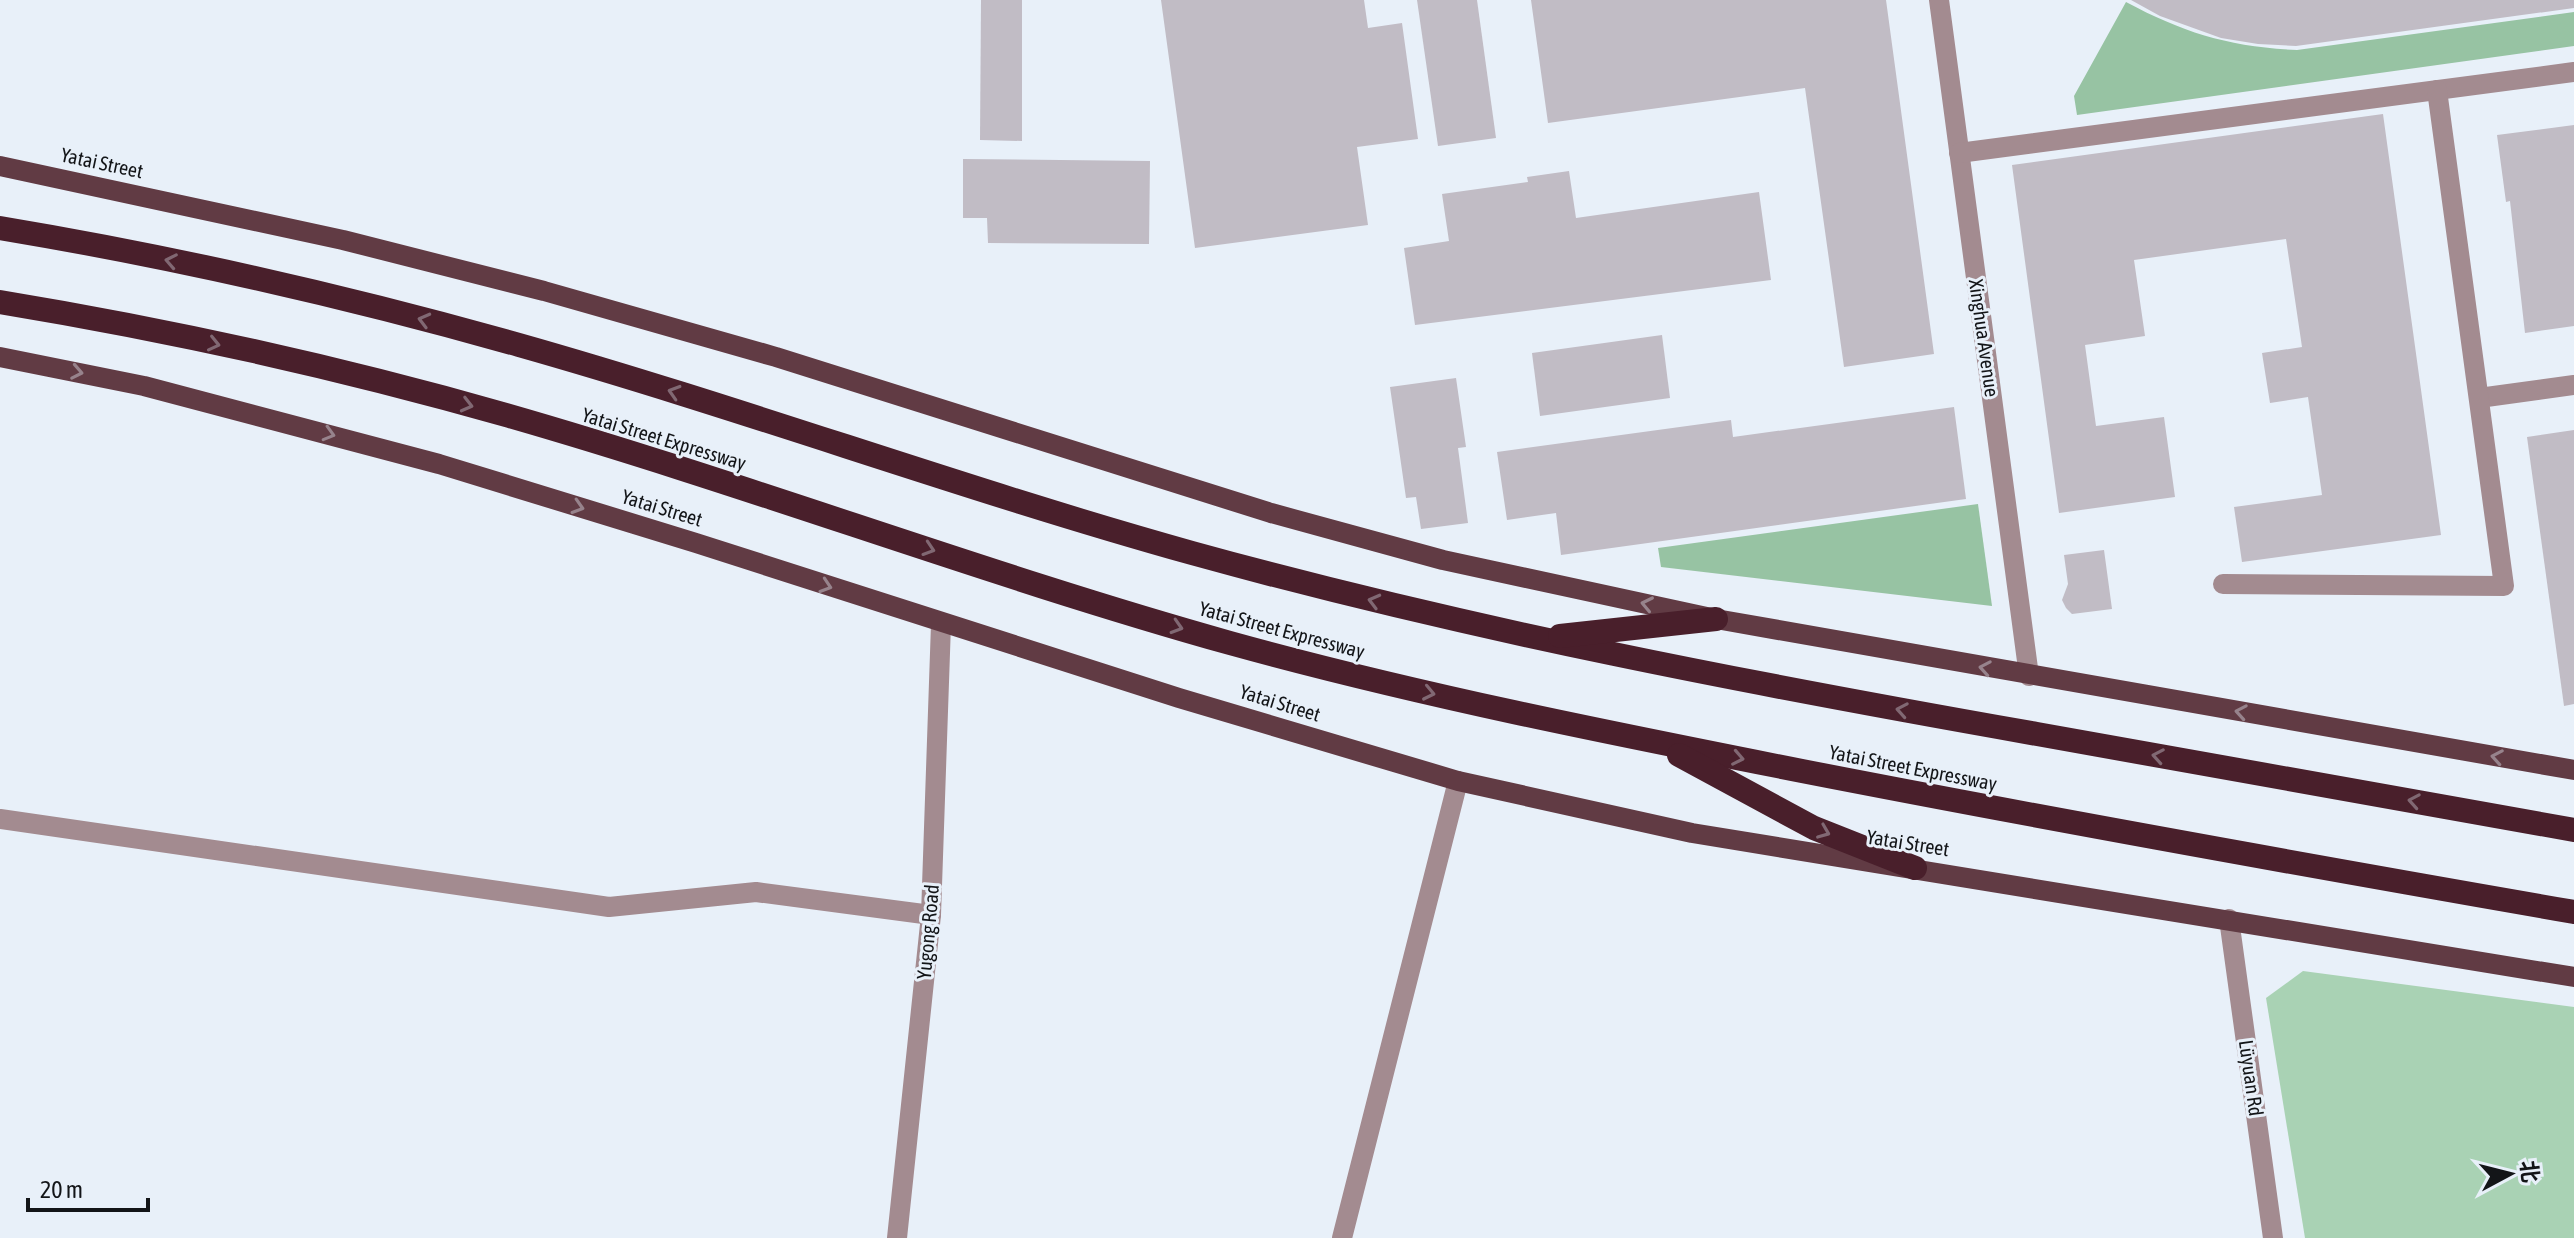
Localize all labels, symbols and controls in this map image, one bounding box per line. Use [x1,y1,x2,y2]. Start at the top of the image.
street label: Yatai Street [59,143,145,182]
one-way arrow [164,253,178,270]
street label: Xinghua Avenue [1965,278,2004,398]
one-way arrow [417,313,431,330]
one-way arrow [207,335,220,352]
one-way arrow [70,363,83,380]
one-way arrow [667,385,681,401]
one-way arrow [459,396,473,413]
street label: Yatai Street Expressway [579,403,749,474]
one-way arrow [322,424,336,441]
street label: Yatai Street [619,484,706,531]
one-way arrow [571,498,585,514]
one-way arrow [922,540,935,556]
one-way arrow [819,577,832,593]
one-way arrow [1367,593,1381,610]
street label: Yatai Street Expressway [1197,596,1367,663]
one-way arrow [1640,597,1653,614]
one-way arrow [1170,618,1184,634]
one-way arrow [1978,660,1992,677]
street label: Yatai Street [1237,679,1324,726]
one-way arrow [1421,684,1435,701]
one-way arrow [1896,703,1909,720]
one-way arrow [2234,705,2248,722]
street label: Yatai Street Expressway [1827,740,1999,795]
one-way arrow [2152,748,2165,765]
one-way arrow [1731,749,1744,766]
one-way arrow [2490,749,2504,766]
one-way arrow [2408,794,2421,811]
one-way arrow [1815,822,1830,838]
street label: Yatai Street [1865,825,1951,860]
street label: Yugong Road [912,883,943,980]
street label: Lüyuan Rd [2235,1038,2268,1117]
north arrow [2470,1134,2550,1214]
text: 北 [2516,1159,2544,1184]
scale bar [28,1162,148,1212]
text: 20 m [40,1176,83,1203]

